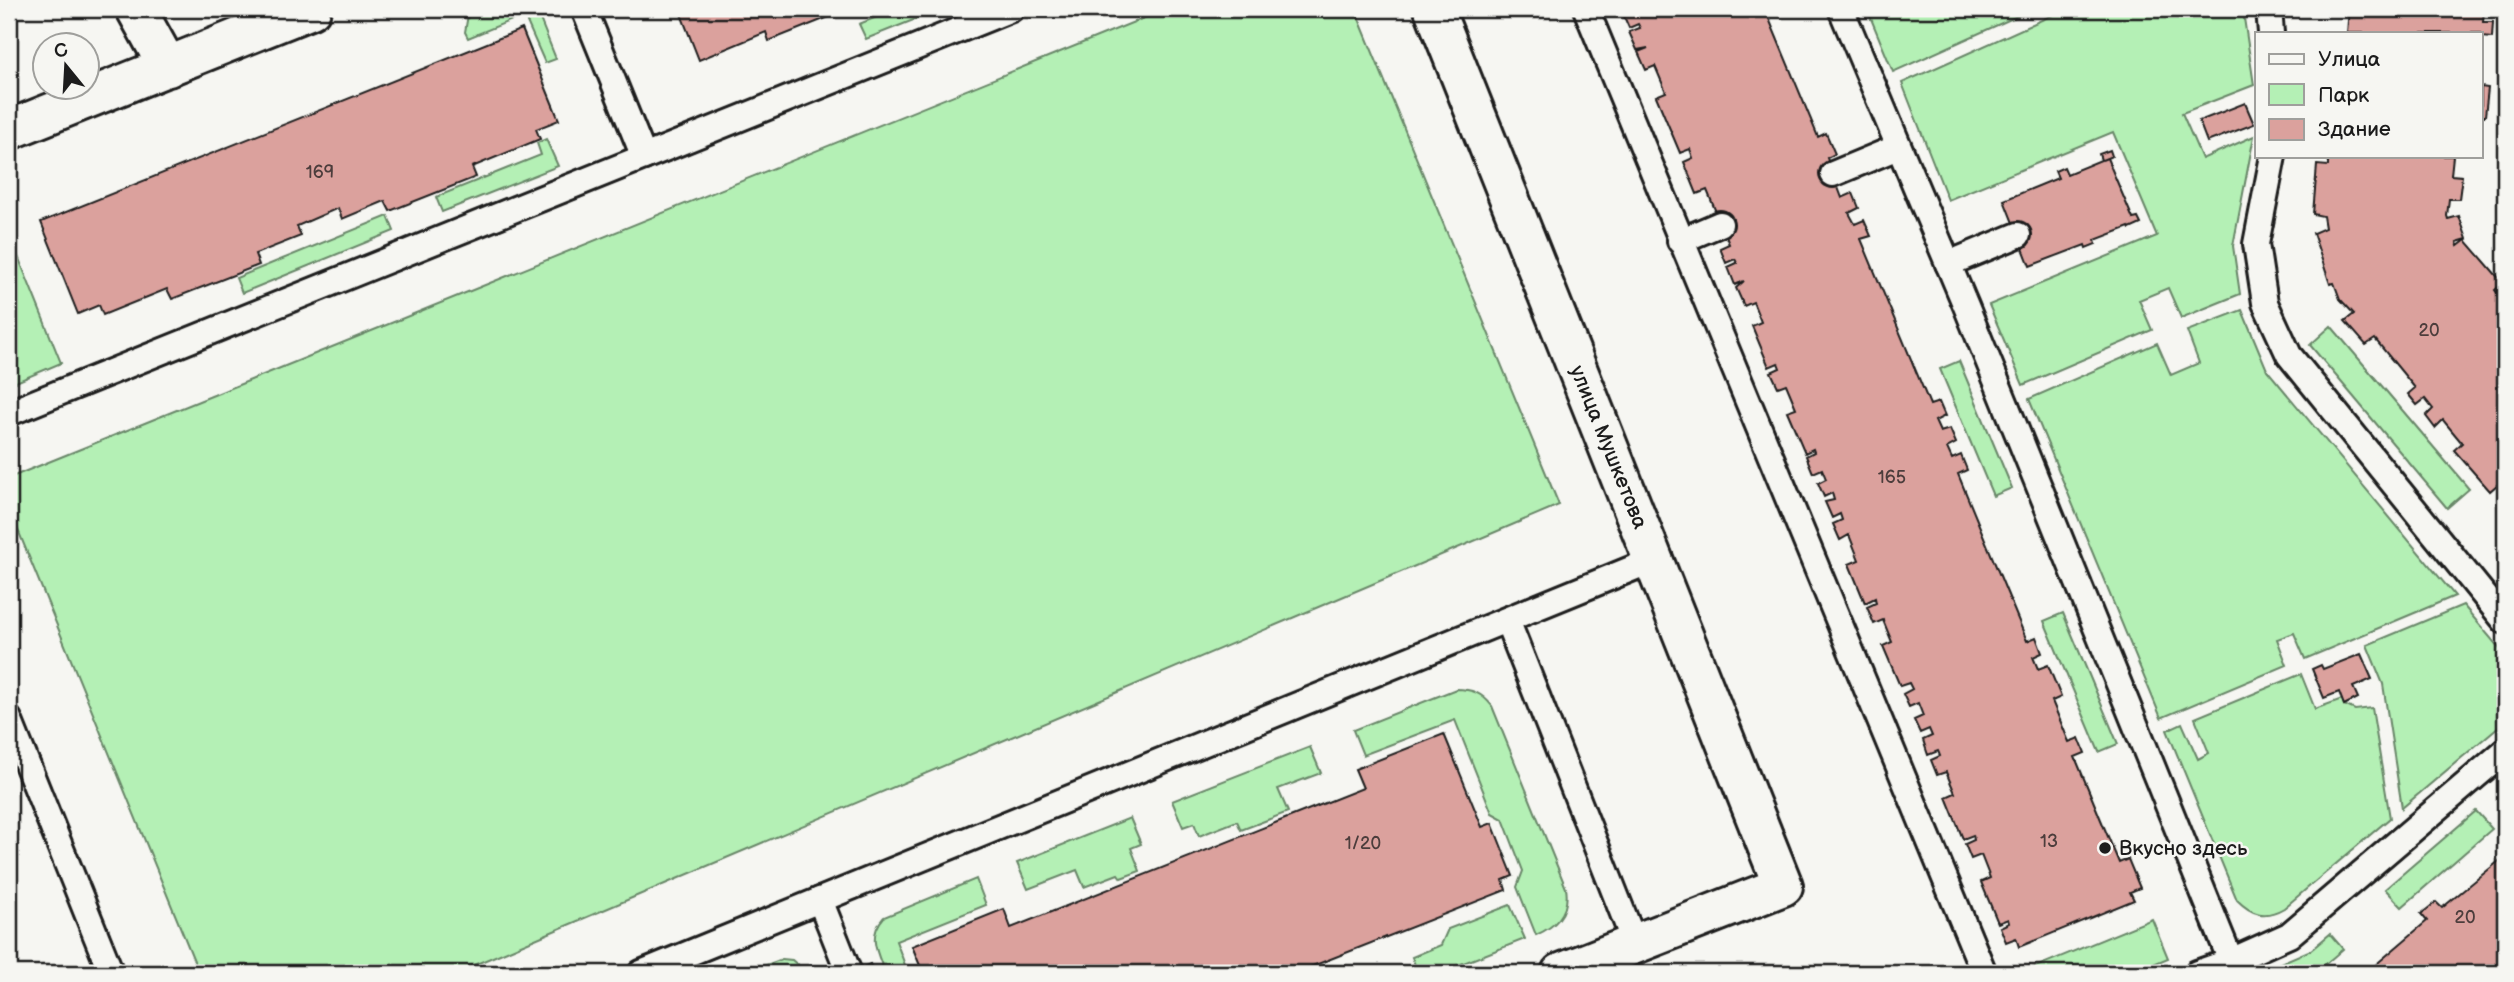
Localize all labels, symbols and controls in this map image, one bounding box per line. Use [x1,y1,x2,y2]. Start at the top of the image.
north arrow [32,32,102,102]
legend [2255,32,2482,158]
text: С [51,38,71,64]
text: Улица [2318,47,2381,72]
text: Парк [2318,83,2369,108]
text: Здание [2318,117,2391,142]
house number: 169 [306,162,334,183]
house number: 20 [2418,320,2440,341]
street label: улица Мушкетова [1564,362,1653,533]
house number: 165 [1878,467,1906,488]
house number: 13 [2040,831,2058,852]
house number: 1/20 [1345,833,1381,854]
place label: Вкусно здесь [2119,836,2248,861]
marker: Вкусно здесь [2097,840,2113,856]
house number: 20 [2454,907,2476,928]

